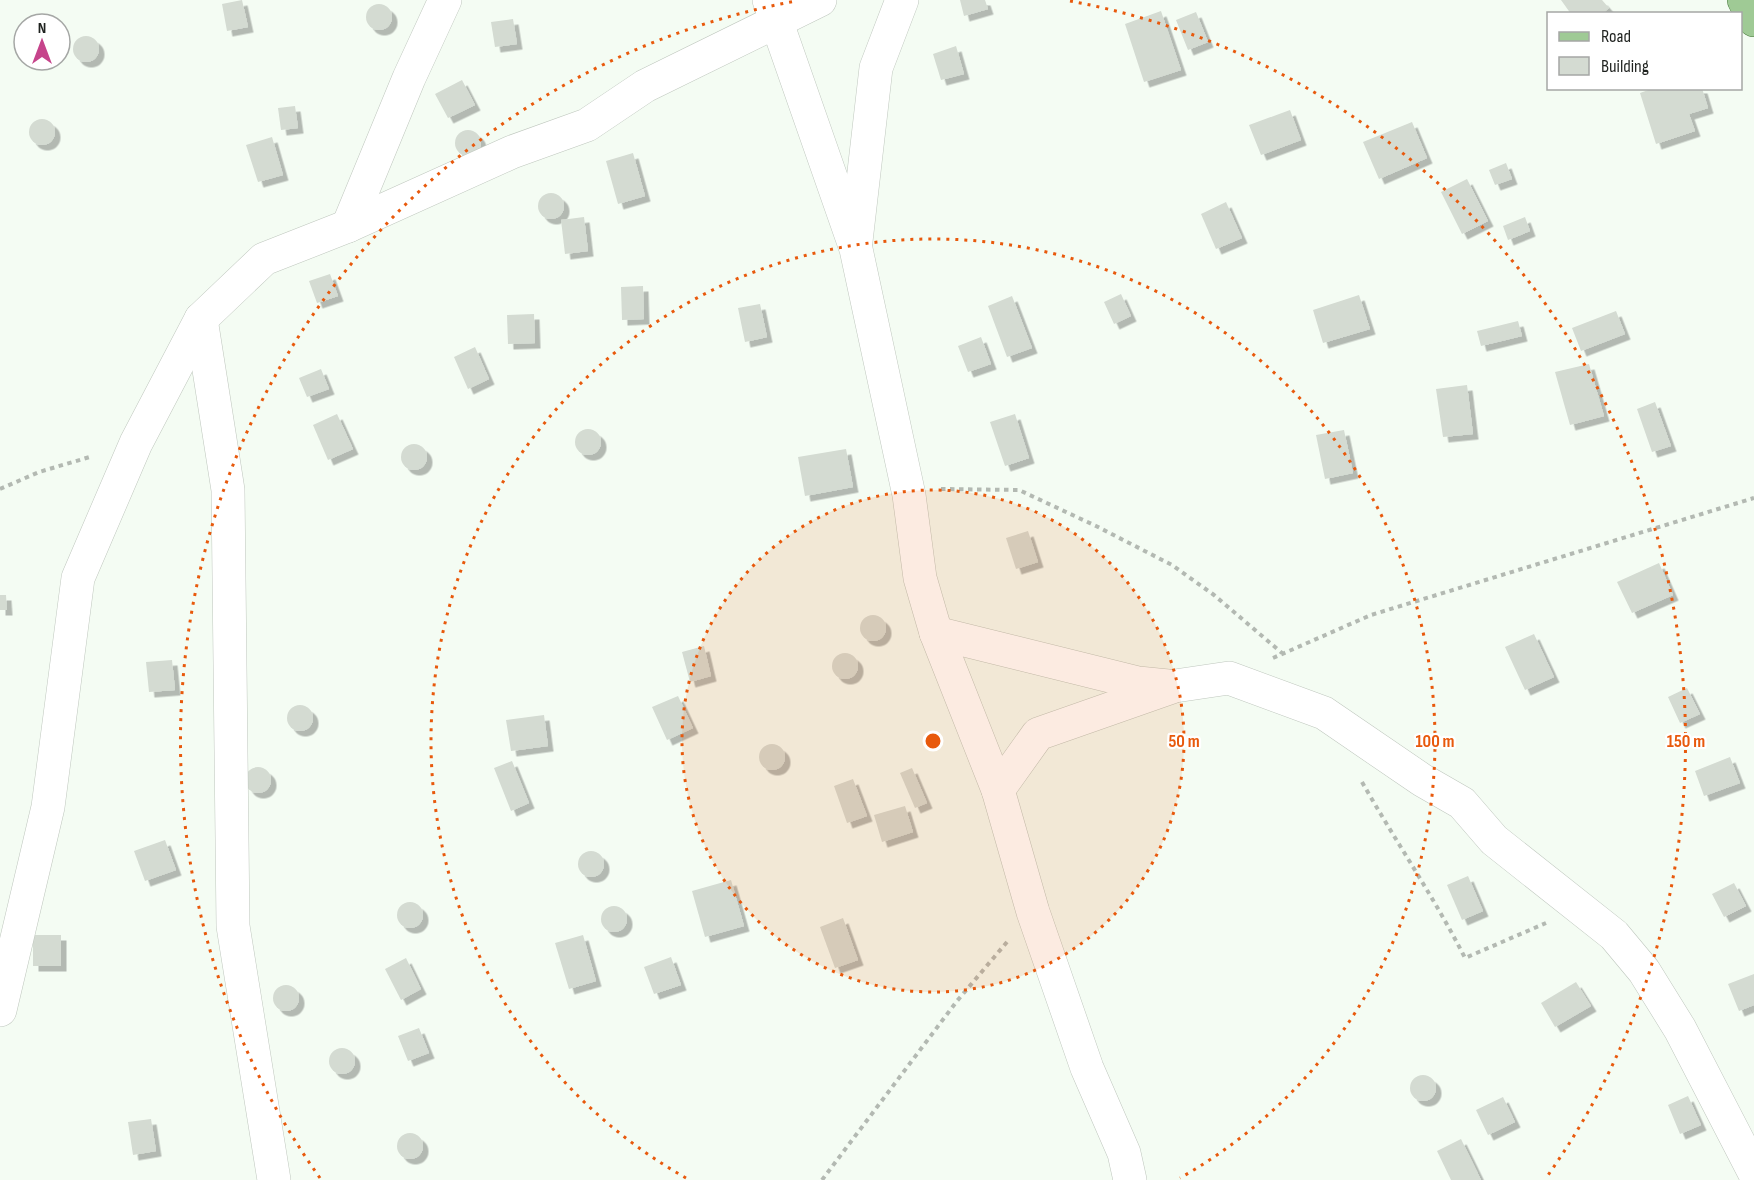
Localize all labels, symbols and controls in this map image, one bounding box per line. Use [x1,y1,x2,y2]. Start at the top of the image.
north arrow [12,12,72,72]
legend [1547,12,1742,90]
text: N [38,19,46,38]
text: Road [1601,26,1631,47]
text: Building [1601,56,1649,77]
centre of rings [923,731,943,751]
text: 50 m [1168,731,1200,752]
text: 100 m [1416,731,1455,752]
text: 150 m [1667,731,1705,752]

